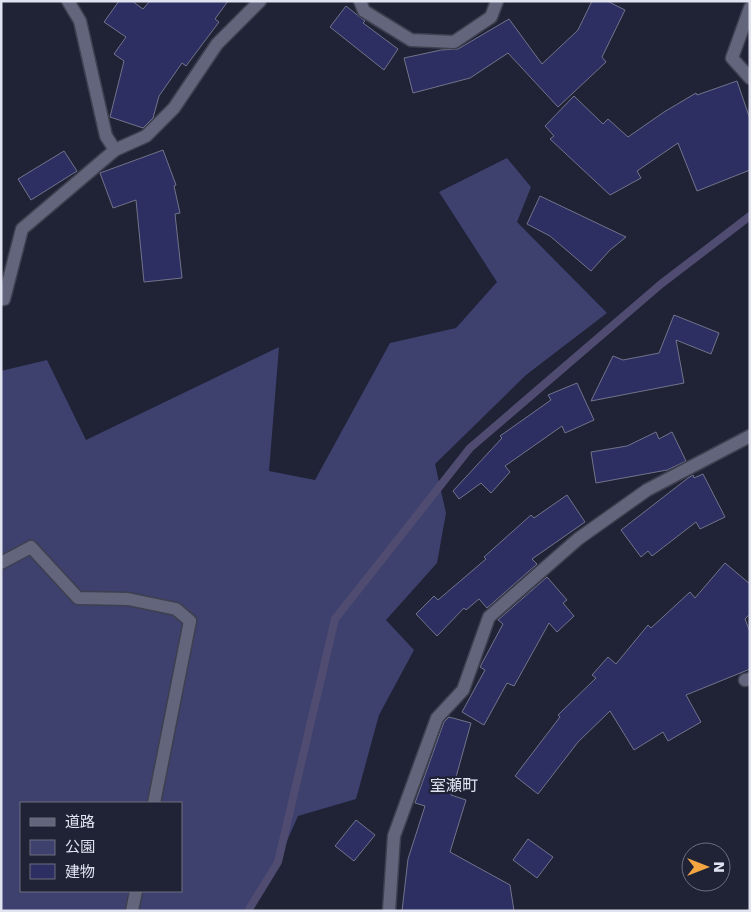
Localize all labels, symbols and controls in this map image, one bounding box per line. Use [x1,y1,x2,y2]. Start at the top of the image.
district label: 室瀬町 [430,776,478,795]
legend [20,802,182,892]
text: 道路 [65,813,95,831]
text: 公園 [65,838,95,856]
north arrow [681,842,731,892]
text: N [711,861,727,873]
text: 建物 [65,863,95,881]

